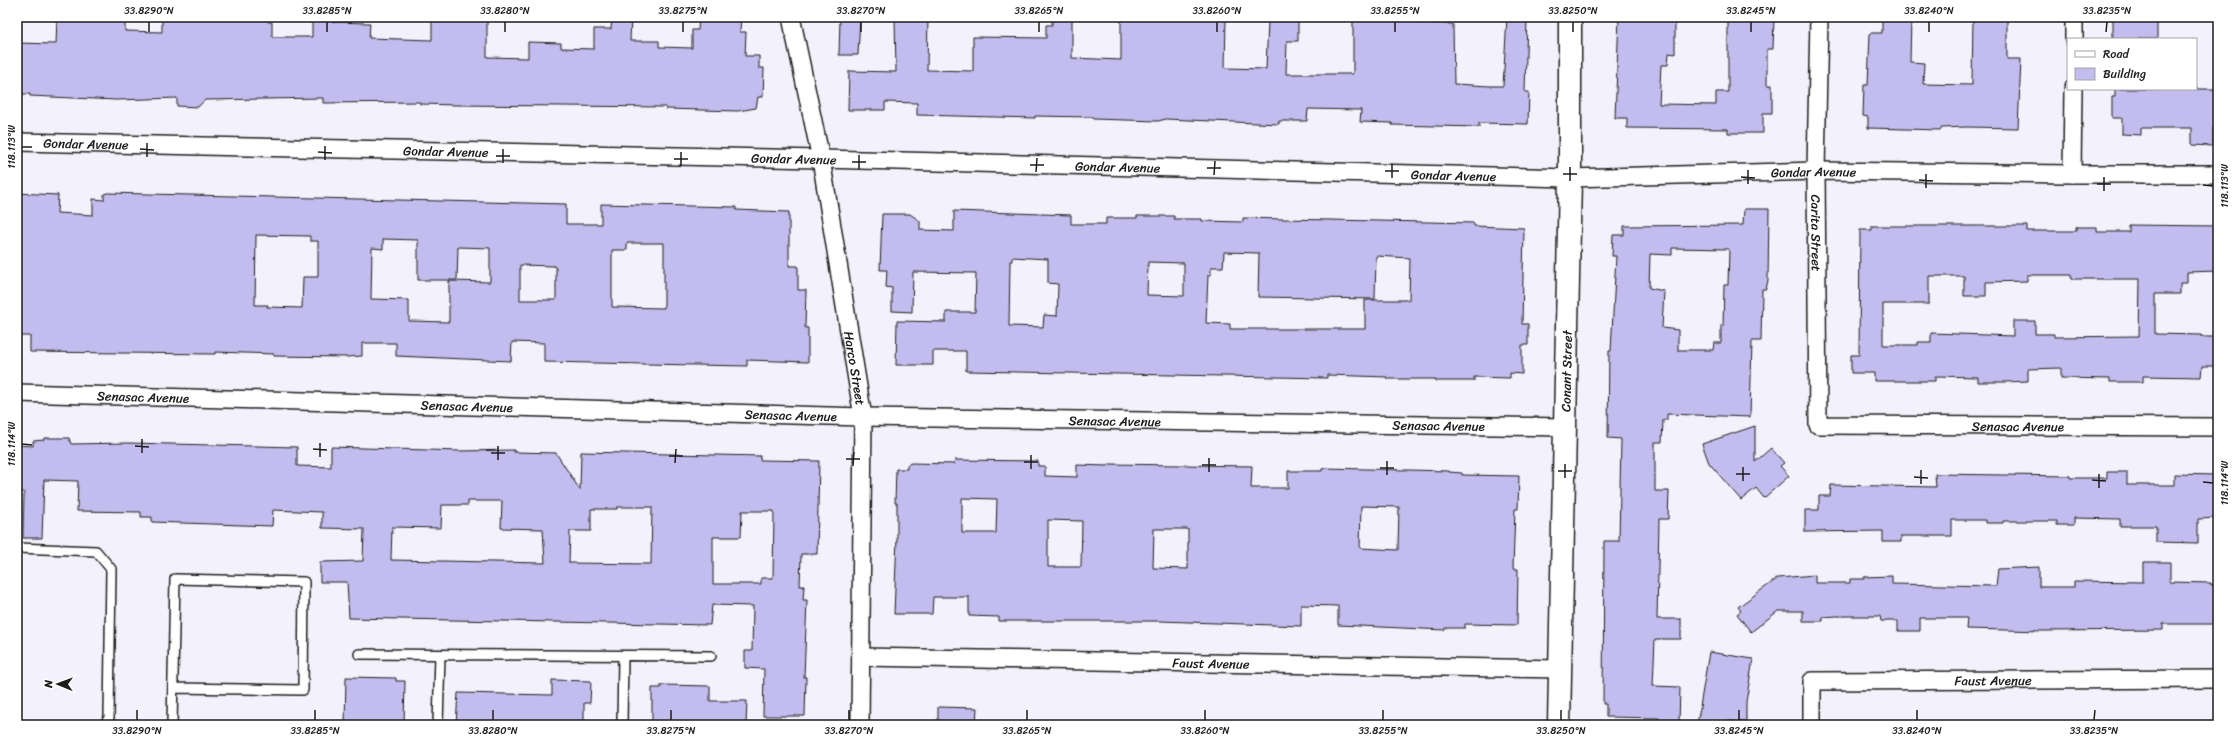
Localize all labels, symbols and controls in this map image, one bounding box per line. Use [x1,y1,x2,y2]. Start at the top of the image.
text: 33.8290°N [124,2,174,20]
text: 33.8285°N [302,2,352,20]
text: 33.8280°N [480,2,530,20]
text: 33.8275°N [659,2,707,20]
text: 33.8270°N [836,2,886,20]
text: 33.8265°N [1015,2,1063,20]
text: 33.8260°N [1192,2,1242,20]
text: 33.8255°N [1370,2,1420,20]
text: 33.8250°N [1548,2,1598,20]
text: 33.8245°N [1726,2,1776,20]
text: 33.8240°N [1904,2,1954,20]
text: 33.8235°N [2083,2,2131,20]
legend [2067,38,2197,90]
text: Road [2103,43,2130,65]
text: Building [2103,63,2146,85]
text: 118.113°W [3,125,21,169]
street label: Gondar Avenue [43,132,129,156]
street label: Gondar Avenue [403,139,489,164]
street label: Gondar Avenue [751,147,837,171]
street label: Gondar Avenue [1075,154,1161,180]
street label: Gondar Avenue [1770,160,1857,184]
street label: Gondar Avenue [1411,163,1497,188]
text: 118.113°W [2216,164,2234,208]
street label: Carita Street [1804,194,1828,272]
street label: Harco Street [837,329,872,407]
street label: Conant Street [1554,329,1579,412]
street label: Senasac Avenue [96,384,189,410]
street label: Senasac Avenue [420,393,513,419]
street label: Senasac Avenue [744,403,837,428]
street label: Senasac Avenue [1068,409,1161,433]
street label: Senasac Avenue [1392,414,1485,438]
street label: Senasac Avenue [1972,415,2064,438]
text: 118.114°W [3,421,21,466]
text: 118.114°W [2216,460,2234,505]
street label: Faust Avenue [1172,651,1250,676]
north arrow [38,664,78,704]
street label: Faust Avenue [1954,669,2032,692]
text: N [39,679,58,689]
text: 33.8290°N [112,722,162,740]
text: 33.8285°N [290,722,340,740]
text: 33.8280°N [468,722,518,740]
text: 33.8275°N [647,722,695,740]
text: 33.8270°N [824,722,874,740]
text: 33.8265°N [1003,722,1051,740]
text: 33.8260°N [1180,722,1230,740]
text: 33.8255°N [1358,722,1408,740]
text: 33.8250°N [1536,722,1586,740]
text: 33.8245°N [1714,722,1764,740]
text: 33.8240°N [1892,722,1942,740]
text: 33.8235°N [2070,722,2118,740]

